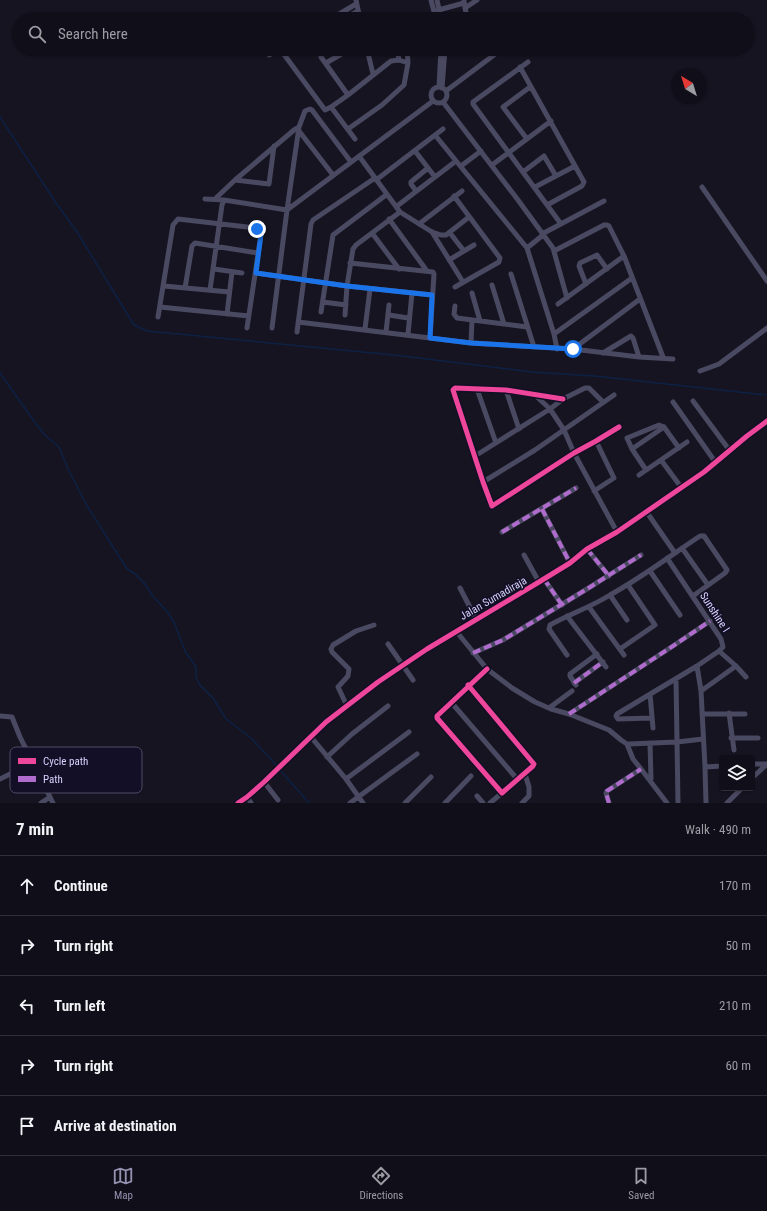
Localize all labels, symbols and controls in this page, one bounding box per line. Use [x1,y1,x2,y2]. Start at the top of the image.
search box [12,12,755,56]
icon: search [26,23,48,45]
text: Search here [58,25,128,43]
north arrow [671,68,707,104]
route end [248,220,266,238]
route start [564,340,582,358]
street label: Jalan Sumadiraja [458,574,529,623]
street label: Sunshine I [697,590,732,635]
legend [10,747,142,793]
text: Cycle path [43,755,88,768]
map controls [719,755,755,791]
button: layers [719,755,755,791]
text: Path [43,773,63,786]
text: 7 min [16,819,54,839]
text: Walk · 490 m [685,822,751,837]
icon: ahead [16,875,38,897]
text: Continue [54,877,108,895]
text: 170 m [719,878,751,893]
icon: right [16,935,38,957]
text: Turn right [54,937,113,955]
text: 50 m [725,938,751,953]
icon: left [16,995,38,1017]
text: Turn left [54,997,105,1015]
text: 210 m [719,998,751,1013]
icon: right [16,1055,38,1077]
text: Turn right [54,1057,113,1075]
text: 60 m [725,1058,751,1073]
icon: arrive [16,1115,38,1137]
text: Arrive at destination [54,1117,177,1135]
tab: Map [112,1165,134,1202]
tab: Directions [359,1165,403,1202]
tab: Saved [628,1165,655,1202]

